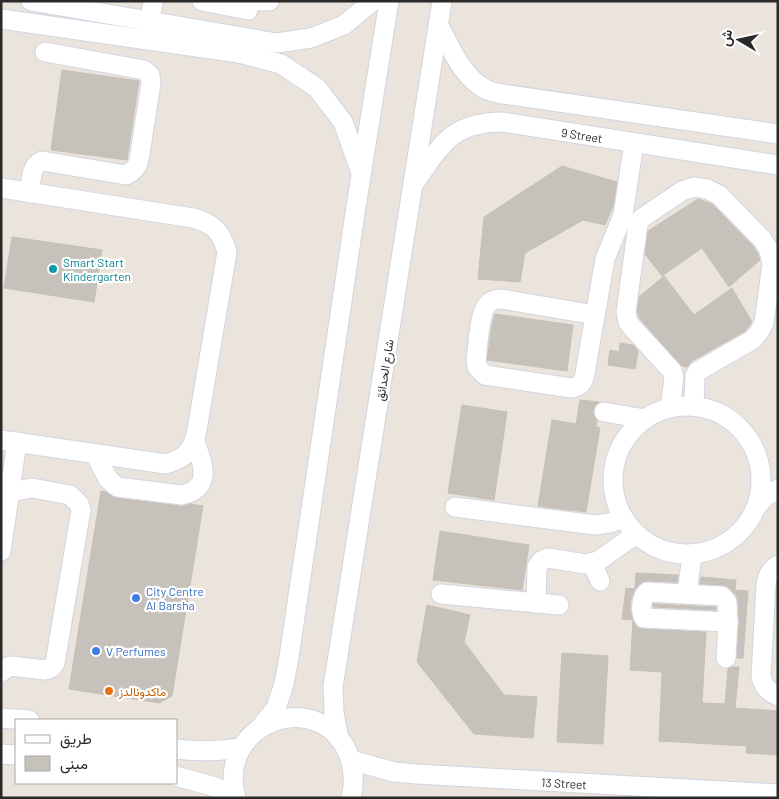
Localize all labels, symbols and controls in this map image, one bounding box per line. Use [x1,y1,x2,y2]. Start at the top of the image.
north arrow [714,15,764,65]
text: ش [716,28,736,48]
street label: 9 Street [560,125,604,145]
place label: Smart Start Kindergarten [63,255,131,283]
marker: Smart Start Kindergarten [47,263,59,275]
street label: شارع الحدائق [372,338,399,402]
place label: City Centre Al Barsha [146,584,204,612]
marker: City Centre Al Barsha [130,592,142,604]
place label: V Perfumes [106,644,166,658]
marker: V Perfumes [90,645,102,657]
place label: ماكدونالدز [118,684,166,700]
marker: ماكدونالدز [103,685,115,697]
legend [15,719,178,784]
text: طريق [60,729,92,749]
text: مبنى [60,754,88,774]
street label: 13 Street [541,775,587,791]

